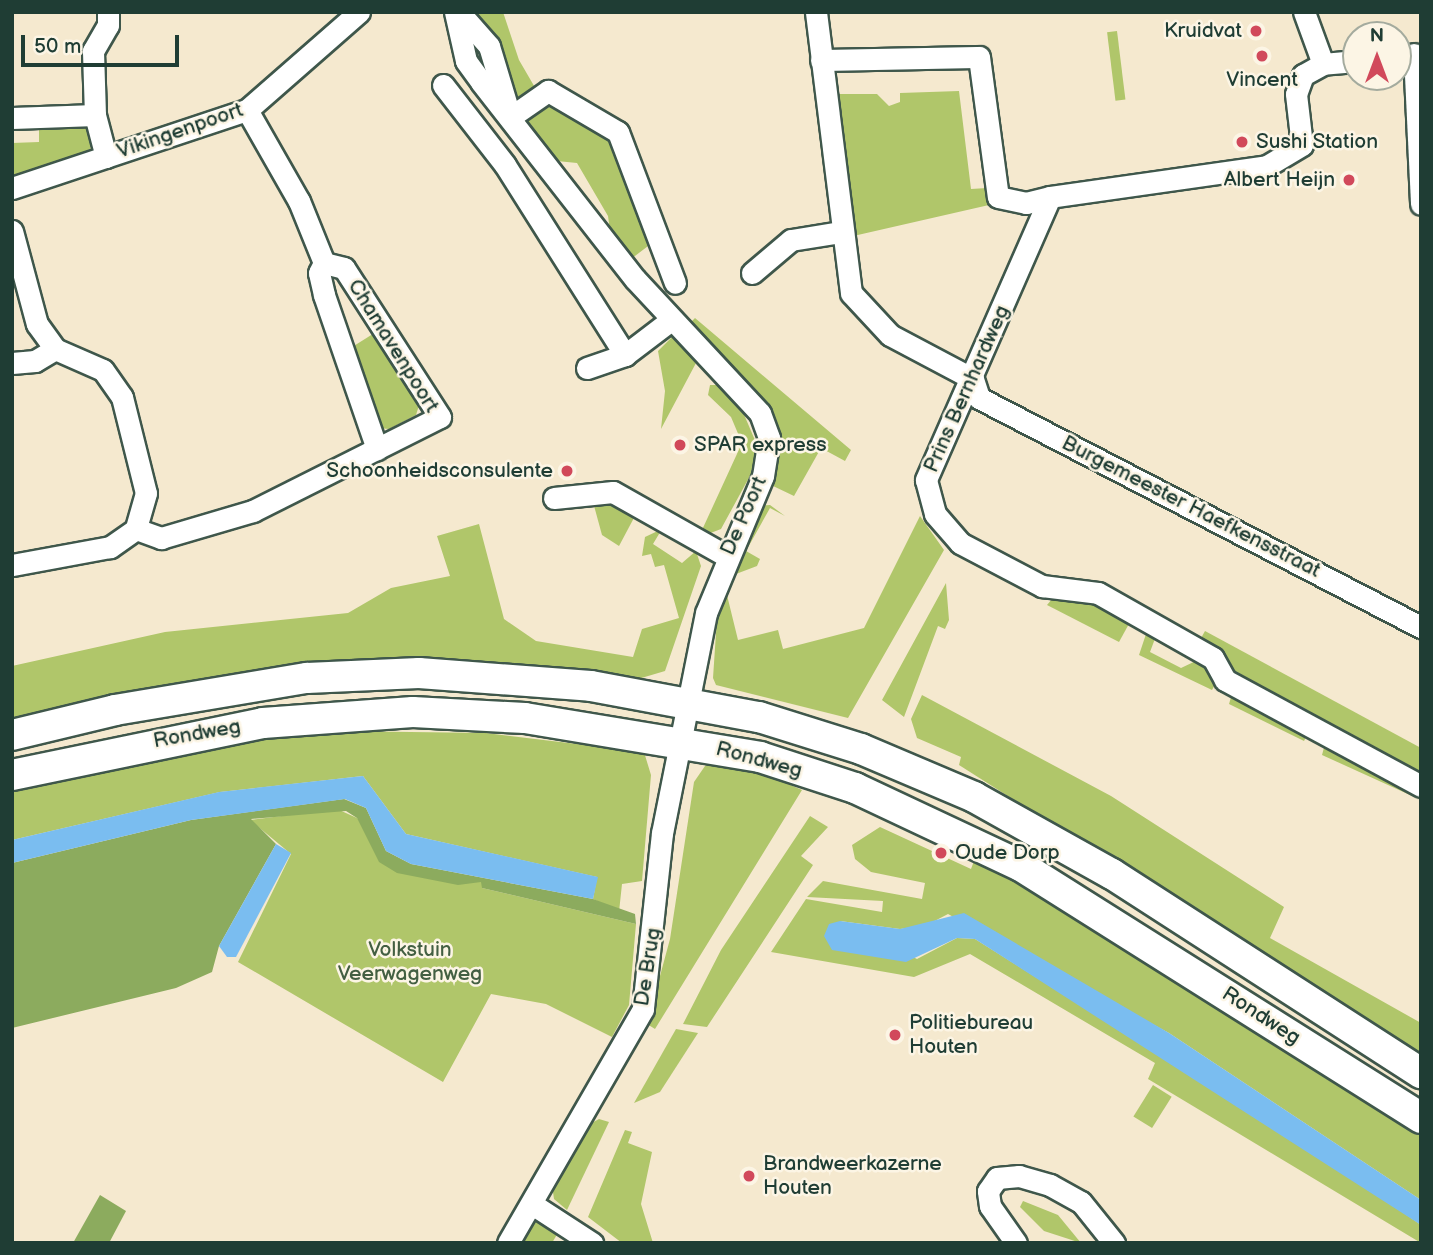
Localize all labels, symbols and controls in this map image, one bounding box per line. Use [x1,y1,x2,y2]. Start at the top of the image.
place label: Kruidvat [1164,18,1242,44]
scale bar [24,21,182,65]
north arrow [1342,21,1412,91]
marker: Kruidvat [1248,23,1264,39]
text: N [1370,25,1384,48]
text: 50 m [34,34,81,59]
marker: Vincent [1254,48,1270,64]
place label: Vincent [1226,67,1298,93]
street label: Vikingenpoort [114,98,246,164]
place label: Sushi Station [1256,129,1379,155]
marker: Sushi Station [1234,134,1250,150]
place label: Albert Heijn [1224,167,1335,193]
marker: Albert Heijn [1341,172,1357,188]
street label: Chamavenpoort [342,275,444,417]
street label: Prins Bernhardweg [919,302,1015,476]
street label: Burgemeester Haefkensstraat [1057,431,1325,583]
place label: SPAR express [694,432,827,458]
marker: SPAR express [672,437,688,453]
place label: Schoonheidsconsulente [326,458,553,484]
marker: Schoonheidsconsulente [559,463,575,479]
street label: De Poort [715,473,773,559]
street label: Rondweg [151,714,243,754]
street label: Rondweg [713,736,805,784]
place label: Oude Dorp [955,840,1060,866]
marker: Oude Dorp [933,845,949,861]
street label: De Brug [629,926,667,1008]
park label: Volkstuin Veerwagenweg [338,937,482,987]
street label: Rondweg [1217,981,1305,1051]
place label: Politiebureau Houten [909,1010,1033,1060]
marker: Politiebureau Houten [887,1027,903,1043]
place label: Brandweerkazerne Houten [763,1151,942,1201]
marker: Brandweerkazerne Houten [741,1168,757,1184]

